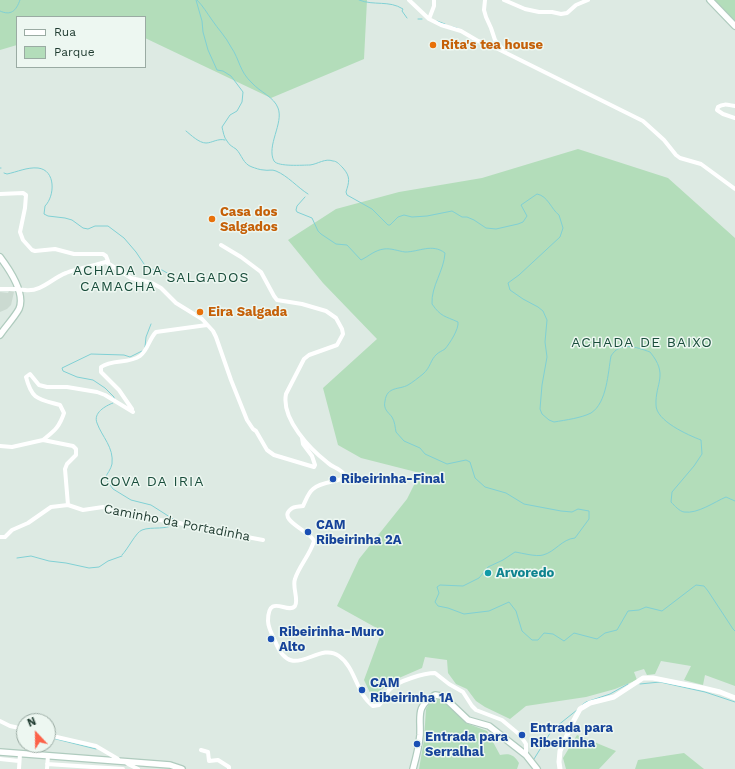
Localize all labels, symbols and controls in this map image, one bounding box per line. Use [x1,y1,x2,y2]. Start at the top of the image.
legend [16,16,146,68]
text: Rua [54,25,76,39]
place label: Rita's tea house [441,37,543,53]
marker: Rita's tea house [428,40,438,50]
text: Parque [54,45,95,59]
place label: Casa dos Salgados [220,204,278,235]
marker: Casa dos Salgados [207,214,217,224]
district label: ACHADA DA CAMACHA [73,263,163,296]
district label: SALGADOS [166,270,250,286]
place label: Eira Salgada [208,304,287,320]
marker: Eira Salgada [195,307,205,317]
district label: ACHADA DE BAIXO [571,335,713,351]
place label: Ribeirinha-Final [341,471,444,487]
district label: COVA DA IRIA [100,474,204,490]
marker: Ribeirinha-Final [328,474,338,484]
street label: Caminho da Portadinha [102,501,252,545]
place label: CAM Ribeirinha 2A [316,517,401,548]
marker: CAM Ribeirinha 2A [303,527,313,537]
place label: Arvoredo [496,565,554,581]
marker: Arvoredo [483,568,493,578]
place label: Ribeirinha-Muro Alto [279,624,384,655]
marker: Ribeirinha-Muro Alto [266,634,276,644]
place label: CAM Ribeirinha 1A [370,675,453,706]
marker: CAM Ribeirinha 1A [357,685,367,695]
north arrow [16,713,56,753]
text: N [25,715,38,730]
place label: Entrada para Ribeirinha [530,720,613,751]
place label: Entrada para Serralhal [425,729,508,760]
marker: Entrada para Ribeirinha [517,730,527,740]
marker: Entrada para Serralhal [412,739,422,749]

